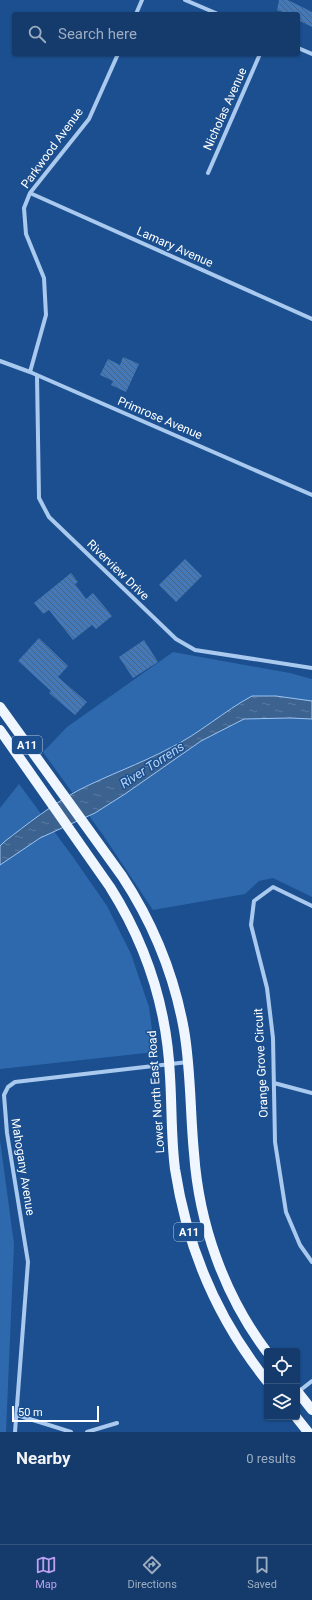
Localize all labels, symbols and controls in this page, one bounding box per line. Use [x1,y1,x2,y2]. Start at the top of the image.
search box [12,12,300,56]
icon: search [26,23,48,45]
text: Search here [58,25,137,43]
street label: Nicholas Avenue [200,65,250,153]
street label: Parkwood Avenue [18,105,86,191]
street label: Lamary Avenue [135,224,215,270]
street label: Primrose Avenue [116,394,204,442]
street label: Riverview Drive [84,537,152,603]
road number: A11 [12,736,42,754]
water label: River Torrens [117,738,187,791]
street label: Orange Grove Circuit [251,1008,271,1118]
street label: Lower North East Road [145,1030,167,1154]
street label: Mahogany Avenue [8,1117,38,1217]
road number: A11 [174,1223,204,1241]
map controls [264,1348,300,1420]
button: locate [264,1348,300,1384]
button: layers [264,1384,300,1420]
scale bar [12,1404,99,1423]
text: 50 m [18,1406,43,1419]
text: Nearby [16,1448,71,1468]
text: 0 results [246,1451,296,1466]
tab: Map [35,1554,57,1591]
tab: Directions [127,1554,177,1591]
tab: Saved [247,1554,277,1591]

